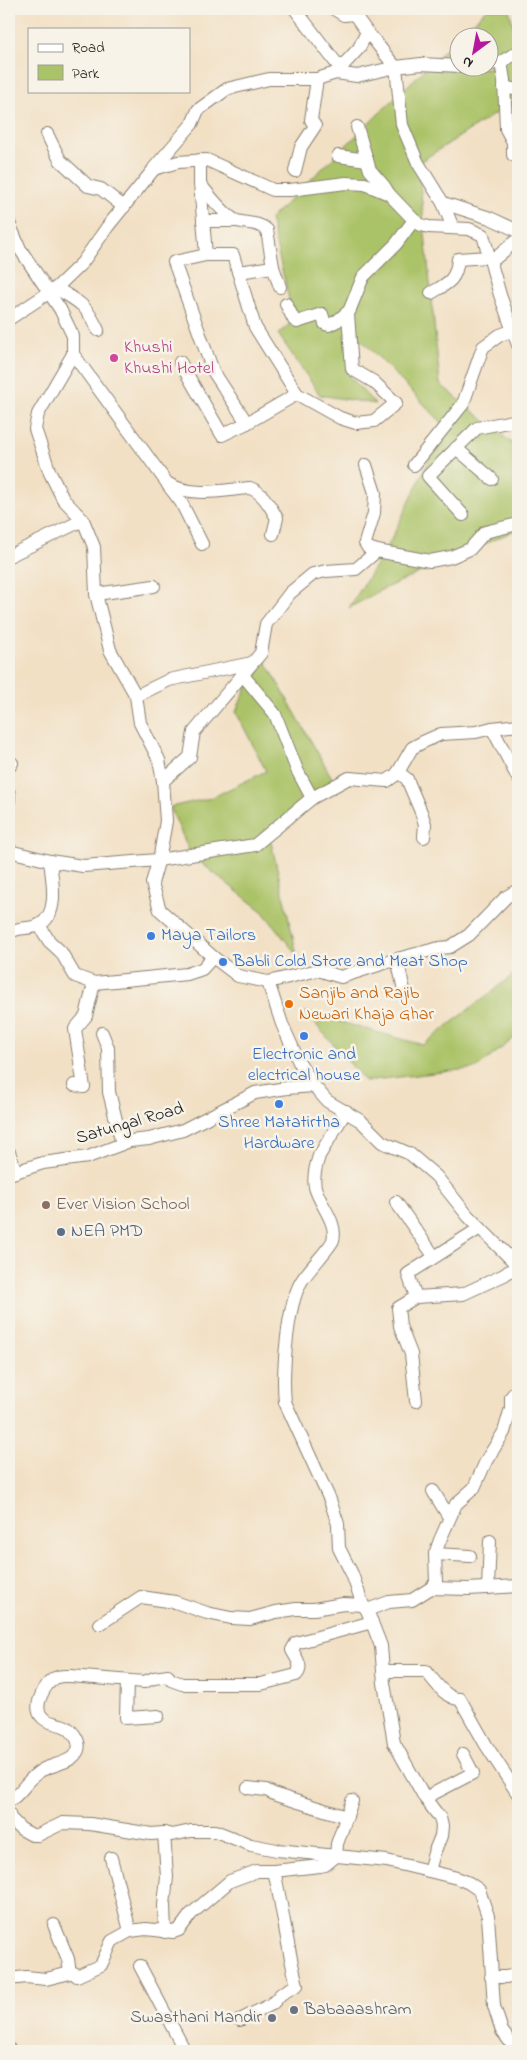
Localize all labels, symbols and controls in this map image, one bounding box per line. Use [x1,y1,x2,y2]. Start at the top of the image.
legend [28,28,190,92]
north arrow [450,28,500,78]
text: Road [72,37,105,59]
text: N [458,50,477,73]
text: Park [72,63,100,85]
place label: Khushi Khushi Hotel [124,335,214,382]
marker: Khushi Khushi Hotel [108,352,120,364]
place label: Maya Tailors [161,923,256,949]
marker: Maya Tailors [145,930,157,942]
place label: Babli Cold Store and Meat Shop [232,949,468,975]
marker: Babli Cold Store and Meat Shop [217,956,229,968]
place label: Sanjib and Rajib Newari Khaja Ghar [299,981,434,1028]
marker: Sanjib and Rajib Newari Khaja Ghar [283,998,295,1010]
marker: Electronic and electrical house [298,1030,310,1042]
place label: Electronic and electrical house [248,1042,361,1089]
street label: Satungal Road [73,1096,187,1153]
marker: Shree Matatirtha Hardware [273,1098,285,1110]
place label: Shree Matatirtha Hardware [218,1110,340,1157]
place label: Ever Vision School [56,1192,190,1218]
marker: Ever Vision School [40,1199,52,1211]
place label: NEA PMD [71,1219,143,1245]
marker: NEA PMD [55,1226,67,1238]
place label: Babaaashram [303,1997,412,2023]
marker: Babaaashram [288,2004,300,2016]
place label: Swasthani Mandir [130,2005,262,2031]
marker: Swasthani Mandir [266,2012,278,2024]

